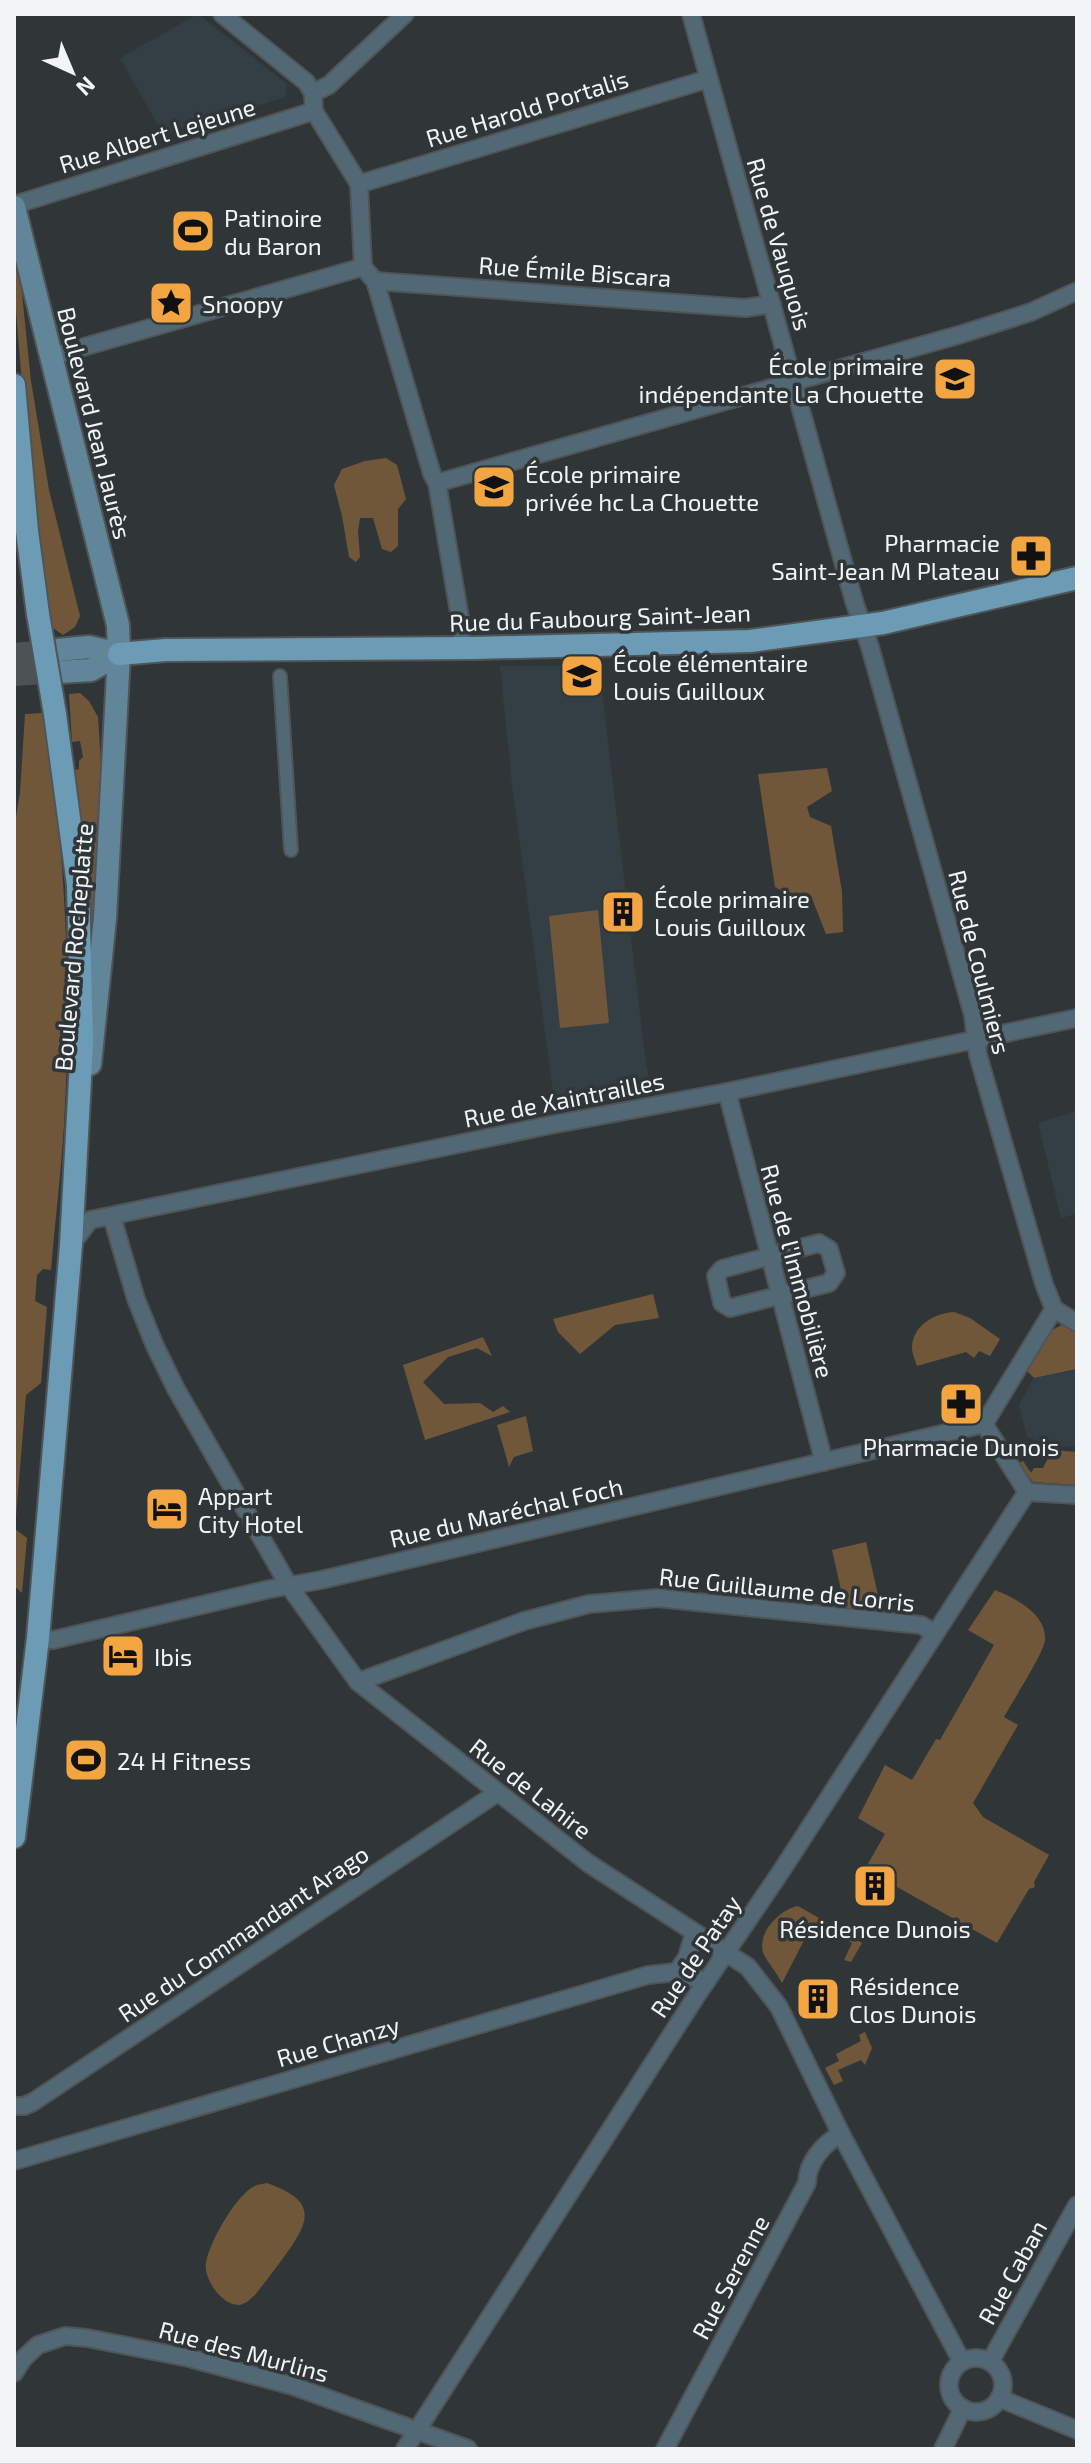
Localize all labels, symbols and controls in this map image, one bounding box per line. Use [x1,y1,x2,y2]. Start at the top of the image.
north arrow [32,32,112,112]
street label: Rue Harold Portalis [422,63,632,153]
text: N [72,72,101,102]
street label: Rue Albert Lejeune [55,91,259,179]
street label: Rue de Vauquois [742,154,818,334]
place label: Patinoire du Baron [224,203,322,260]
sports icon: Patinoire du Baron [169,207,217,255]
street label: Rue Émile Biscara [478,250,672,292]
place icon: Snoopy [147,279,195,327]
place label: Snoopy [202,289,283,318]
street label: Boulevard Jean Jaurès [52,304,138,542]
place label: École primaire indépendante La Chouette [639,351,924,408]
school or university icon: École primaire indépendante La Chouette [931,355,979,403]
place label: École primaire privée hc La Chouette [525,459,759,516]
school or university icon: École primaire privée hc La Chouette [470,463,518,511]
place label: Pharmacie Saint-Jean M Plateau [771,528,1000,585]
pharmacy icon: Pharmacie Saint-Jean M Plateau [1007,532,1055,580]
street label: Rue du Faubourg Saint-Jean [449,597,751,637]
place label: École élémentaire Louis Guilloux [613,648,808,705]
school or university icon: École élémentaire Louis Guilloux [558,652,606,700]
street label: Boulevard Rocheplatte [48,822,98,1072]
street label: Rue de Coulmiers [943,867,1017,1057]
place label: École primaire Louis Guilloux [654,884,810,941]
building icon: École primaire Louis Guilloux [599,888,647,936]
street label: Rue de Xaintrailles [461,1065,667,1133]
street label: Rue de l'Immobilière [755,1161,841,1381]
pharmacy icon: Pharmacie Dunois [937,1380,985,1428]
place label: Pharmacie Dunois [863,1432,1059,1461]
street label: Rue du Maréchal Foch [387,1471,625,1553]
place label: Appart City Hotel [198,1481,303,1538]
hotel icon: Appart City Hotel [143,1485,191,1533]
street label: Rue Guillaume de Lorris [658,1561,916,1617]
hotel icon: Ibis [99,1632,147,1680]
place label: Ibis [154,1642,192,1671]
street label: Rue de Lahire [464,1732,598,1844]
sports icon: 24 H Fitness [62,1736,110,1784]
place label: 24 H Fitness [117,1746,251,1775]
street label: Rue du Commandant Arago [112,1838,374,2028]
building icon: Résidence Dunois [851,1862,899,1910]
street label: Rue de Patay [644,1889,747,2023]
place label: Résidence Dunois [779,1914,971,1943]
place label: Résidence Clos Dunois [849,1971,976,2028]
building icon: Résidence Clos Dunois [794,1975,842,2023]
street label: Rue Chanzy [273,2010,403,2072]
street label: Rue Serenne [685,2210,775,2344]
street label: Rue Caban [972,2215,1052,2329]
street label: Rue des Murlins [156,2314,332,2388]

